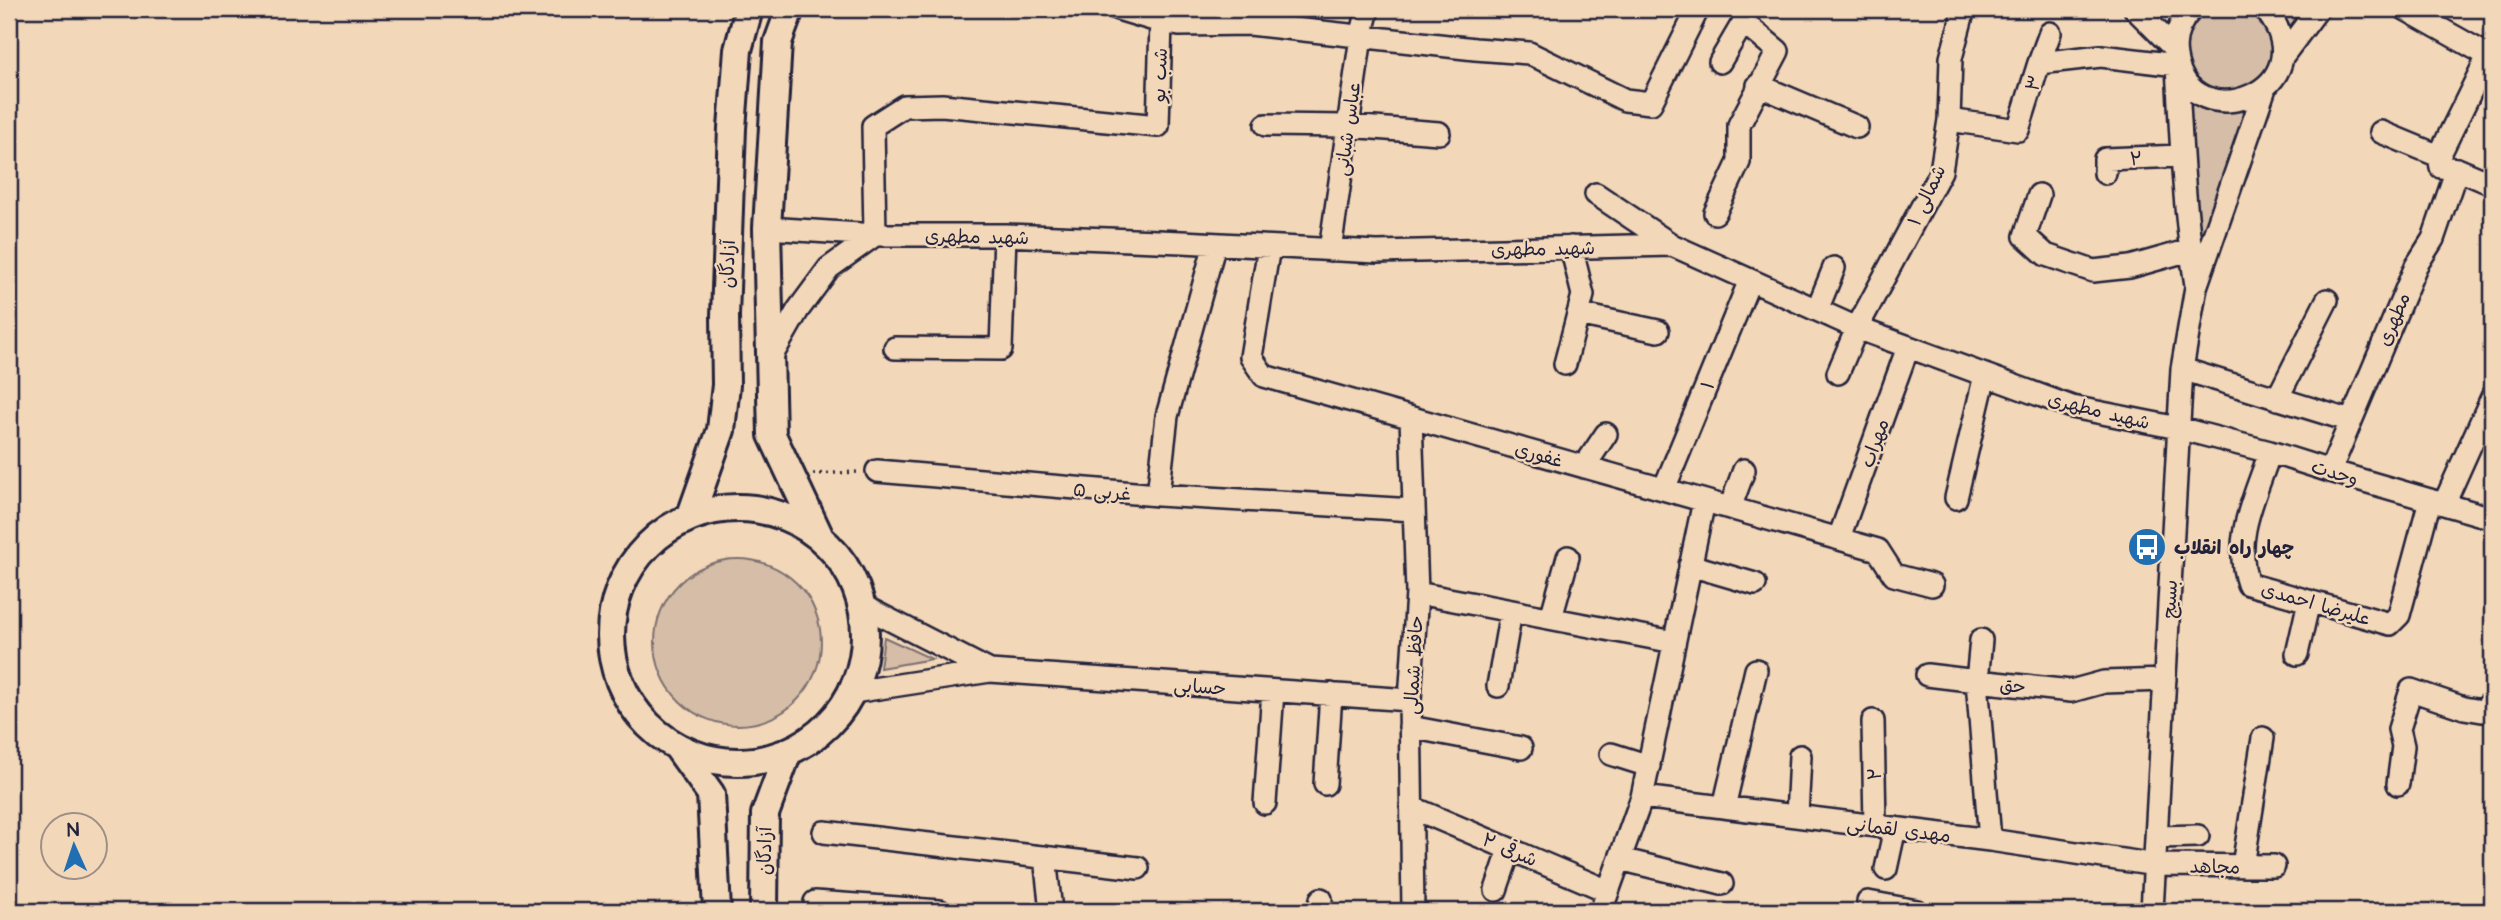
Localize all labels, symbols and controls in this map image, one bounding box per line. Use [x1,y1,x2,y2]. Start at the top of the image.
street label: شب بو [1146,47,1175,105]
street label: ۳ [2019,72,2050,95]
street label: عباس شبانی [1329,81,1368,178]
street label: ۲ [2129,146,2143,173]
street label: ۱ شمالی [1901,161,1953,231]
street label: شهید مطهری [925,223,1029,252]
street label: شهید مطهری [1491,235,1595,264]
street label: آزادگان [714,238,743,289]
street label: مطهری [2371,289,2418,351]
street label: ۱ [1695,377,1722,394]
street label: شهید مطهری [2045,386,2153,437]
street label: مهراب [1854,415,1897,472]
street label: غفوری [1511,436,1566,475]
street label: وحدت [2308,453,2362,493]
street label: ۵ غربی [1072,477,1132,508]
bus stop icon: چهار راه انقلاب [2126,526,2168,568]
place label: چهار راه انقلاب [2174,535,2294,562]
street label: علیرضا احمدی [2258,576,2373,633]
street label: بسیج [2156,579,2185,619]
street label: حافظ شمالی [1398,615,1431,715]
street label: حسابی [1173,672,1227,703]
street label: حق [1998,672,2027,701]
street label: ۲ [1862,767,1889,781]
north arrow [38,811,108,881]
street label: مهدی لقمانی [1845,811,1952,850]
text: N [67,817,80,844]
street label: آزادگان [752,825,779,876]
street label: ۲ شرقی [1478,827,1541,874]
street label: مجاهد [2189,854,2241,881]

